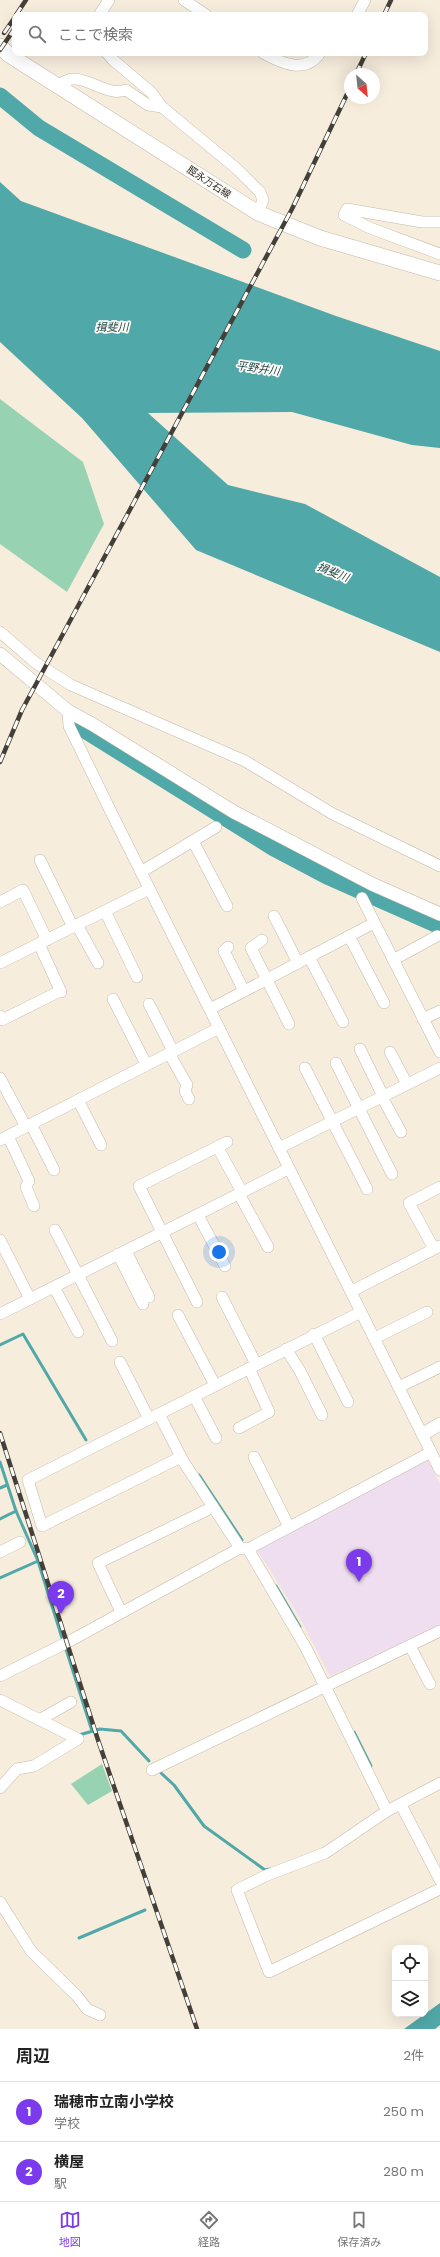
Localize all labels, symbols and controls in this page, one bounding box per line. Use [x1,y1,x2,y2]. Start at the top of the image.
search box [12,12,428,56]
icon: search [26,23,48,45]
text: ここで検索 [58,24,133,45]
north arrow [344,68,380,104]
street label: 脛永万石線 [184,162,234,202]
water label: 揖斐川 [96,319,129,335]
water label: 平野井川 [235,357,282,379]
water label: 揖斐川 [315,559,352,586]
your location [209,1242,229,1262]
pin: 1 [346,1549,372,1582]
pin: 2 [48,1581,74,1614]
map controls [392,1945,428,2017]
button: locate [392,1945,428,1981]
button: layers [392,1981,428,2017]
text: 周辺 [16,2044,50,2068]
text: 2件 [404,2046,424,2065]
text: 瑞穂市立南小学校 [54,2091,174,2112]
text: 1 [27,2102,31,2121]
text: 250 m [383,2102,424,2121]
text: 学校 [54,2114,80,2133]
text: 横屋 [54,2151,84,2172]
text: 2 [25,2162,33,2181]
text: 280 m [383,2162,424,2181]
text: 駅 [54,2174,67,2193]
tab: 地図 [59,2209,81,2251]
tab: 経路 [198,2209,220,2251]
tab: 保存済み [337,2209,381,2251]

